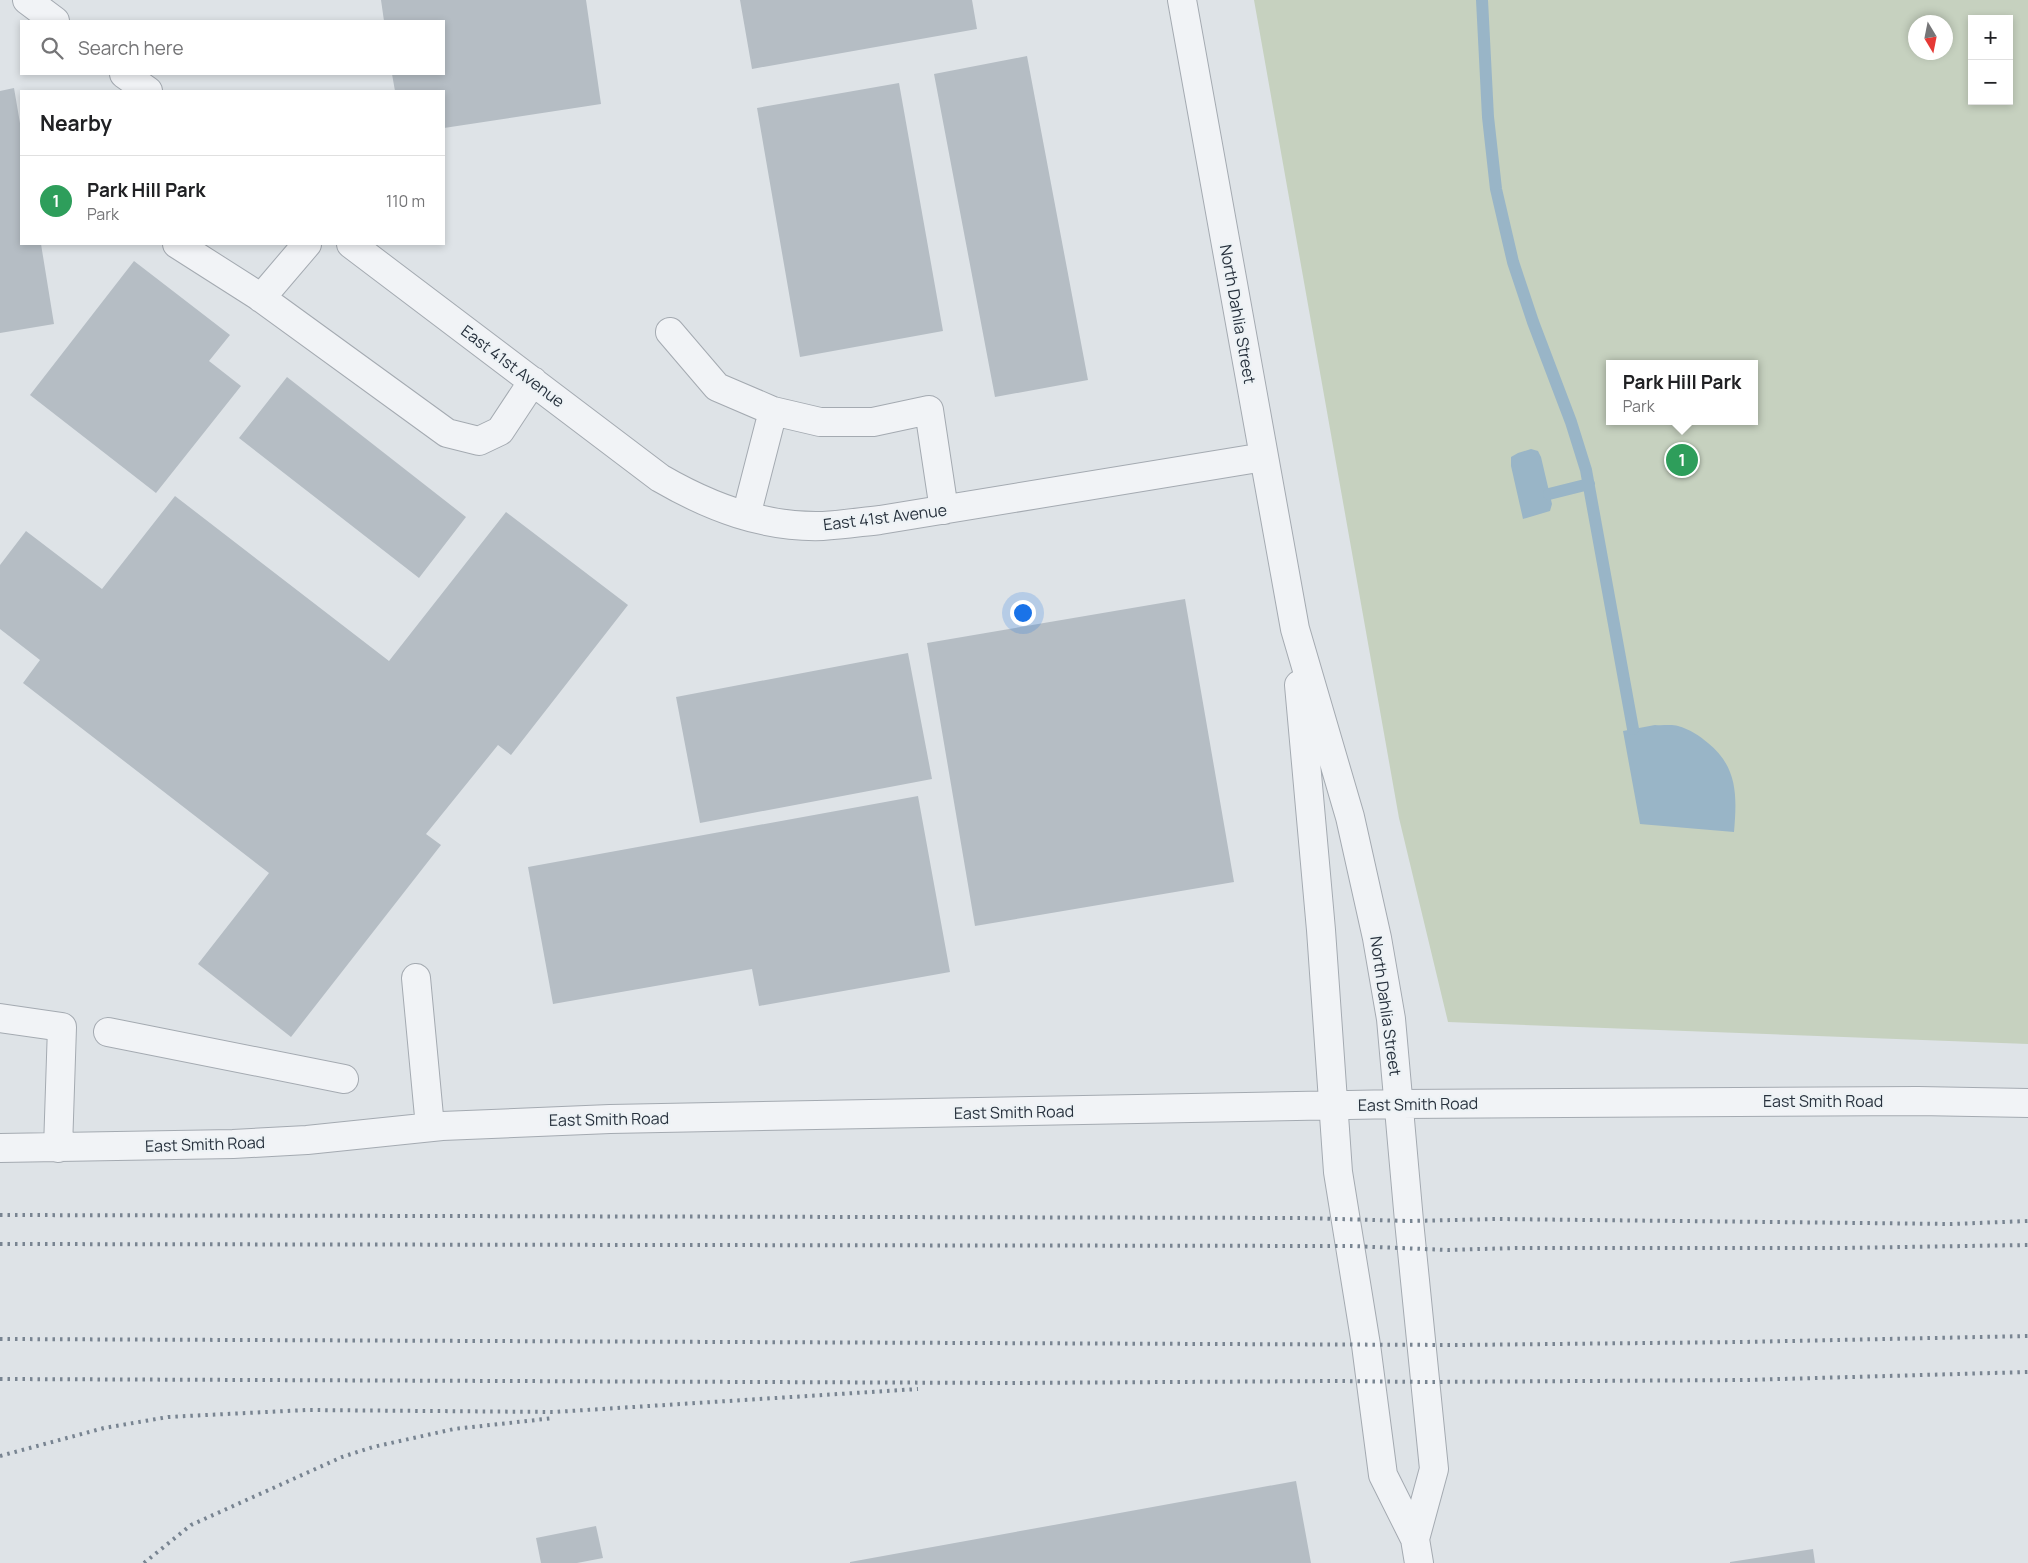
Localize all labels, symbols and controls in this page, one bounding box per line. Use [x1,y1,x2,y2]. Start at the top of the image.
north arrow [1908,15,1953,60]
map controls [1968,15,2013,105]
button: + [1968,15,2013,60]
search box [20,20,445,75]
icon: search [38,34,66,62]
text: Search here [78,35,184,61]
button: − [1968,60,2013,105]
text: Nearby [40,109,112,137]
text: Park Hill Park [87,177,206,203]
text: 1 [52,190,60,212]
text: 110 m [386,190,425,212]
text: Park [87,203,119,225]
street label: North Dahlia Street [1215,243,1261,385]
street label: East 41st Avenue [457,320,569,412]
popup [1606,360,1758,425]
text: Park Hill Park [1623,369,1741,395]
text: Park [1623,395,1655,417]
pin: 1 [1666,441,1698,479]
street label: East 41st Avenue [822,498,948,536]
your location [1010,600,1036,626]
street label: North Dahlia Street [1365,935,1407,1077]
street label: East Smith Road [1763,1090,1883,1112]
street label: East Smith Road [1358,1092,1478,1116]
street label: East Smith Road [954,1100,1074,1124]
street label: East Smith Road [549,1107,669,1131]
street label: East Smith Road [145,1131,265,1157]

